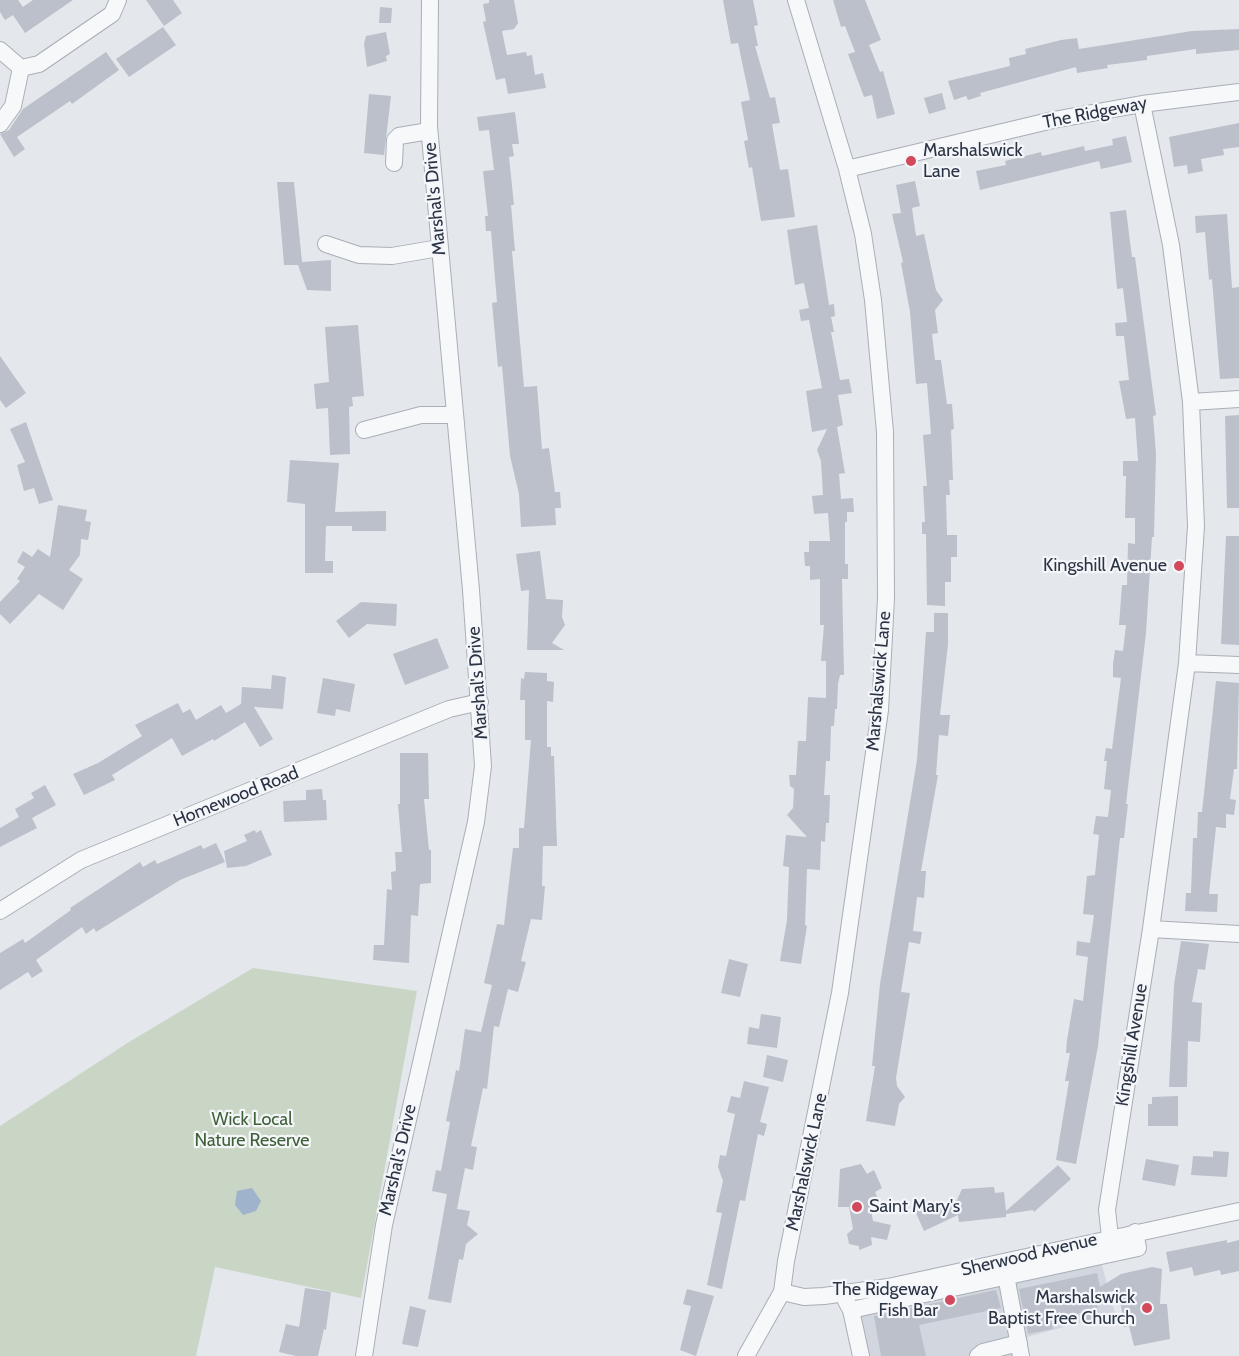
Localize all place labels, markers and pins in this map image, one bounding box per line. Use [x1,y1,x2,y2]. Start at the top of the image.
place label: Marshalswick Lane [923,140,1022,182]
marker: Marshalswick Lane [904,154,918,168]
place label: Kingshill Avenue [1043,555,1167,577]
marker: Kingshill Avenue [1172,559,1186,573]
place label: Saint Mary's [869,1196,960,1218]
marker: Saint Mary's [850,1200,864,1214]
place label: The Ridgeway Fish Bar [832,1279,938,1322]
place label: Marshalswick Baptist Free Church [988,1287,1135,1330]
marker: The Ridgeway Fish Bar [943,1293,957,1307]
marker: Marshalswick Baptist Free Church [1140,1301,1154,1315]

